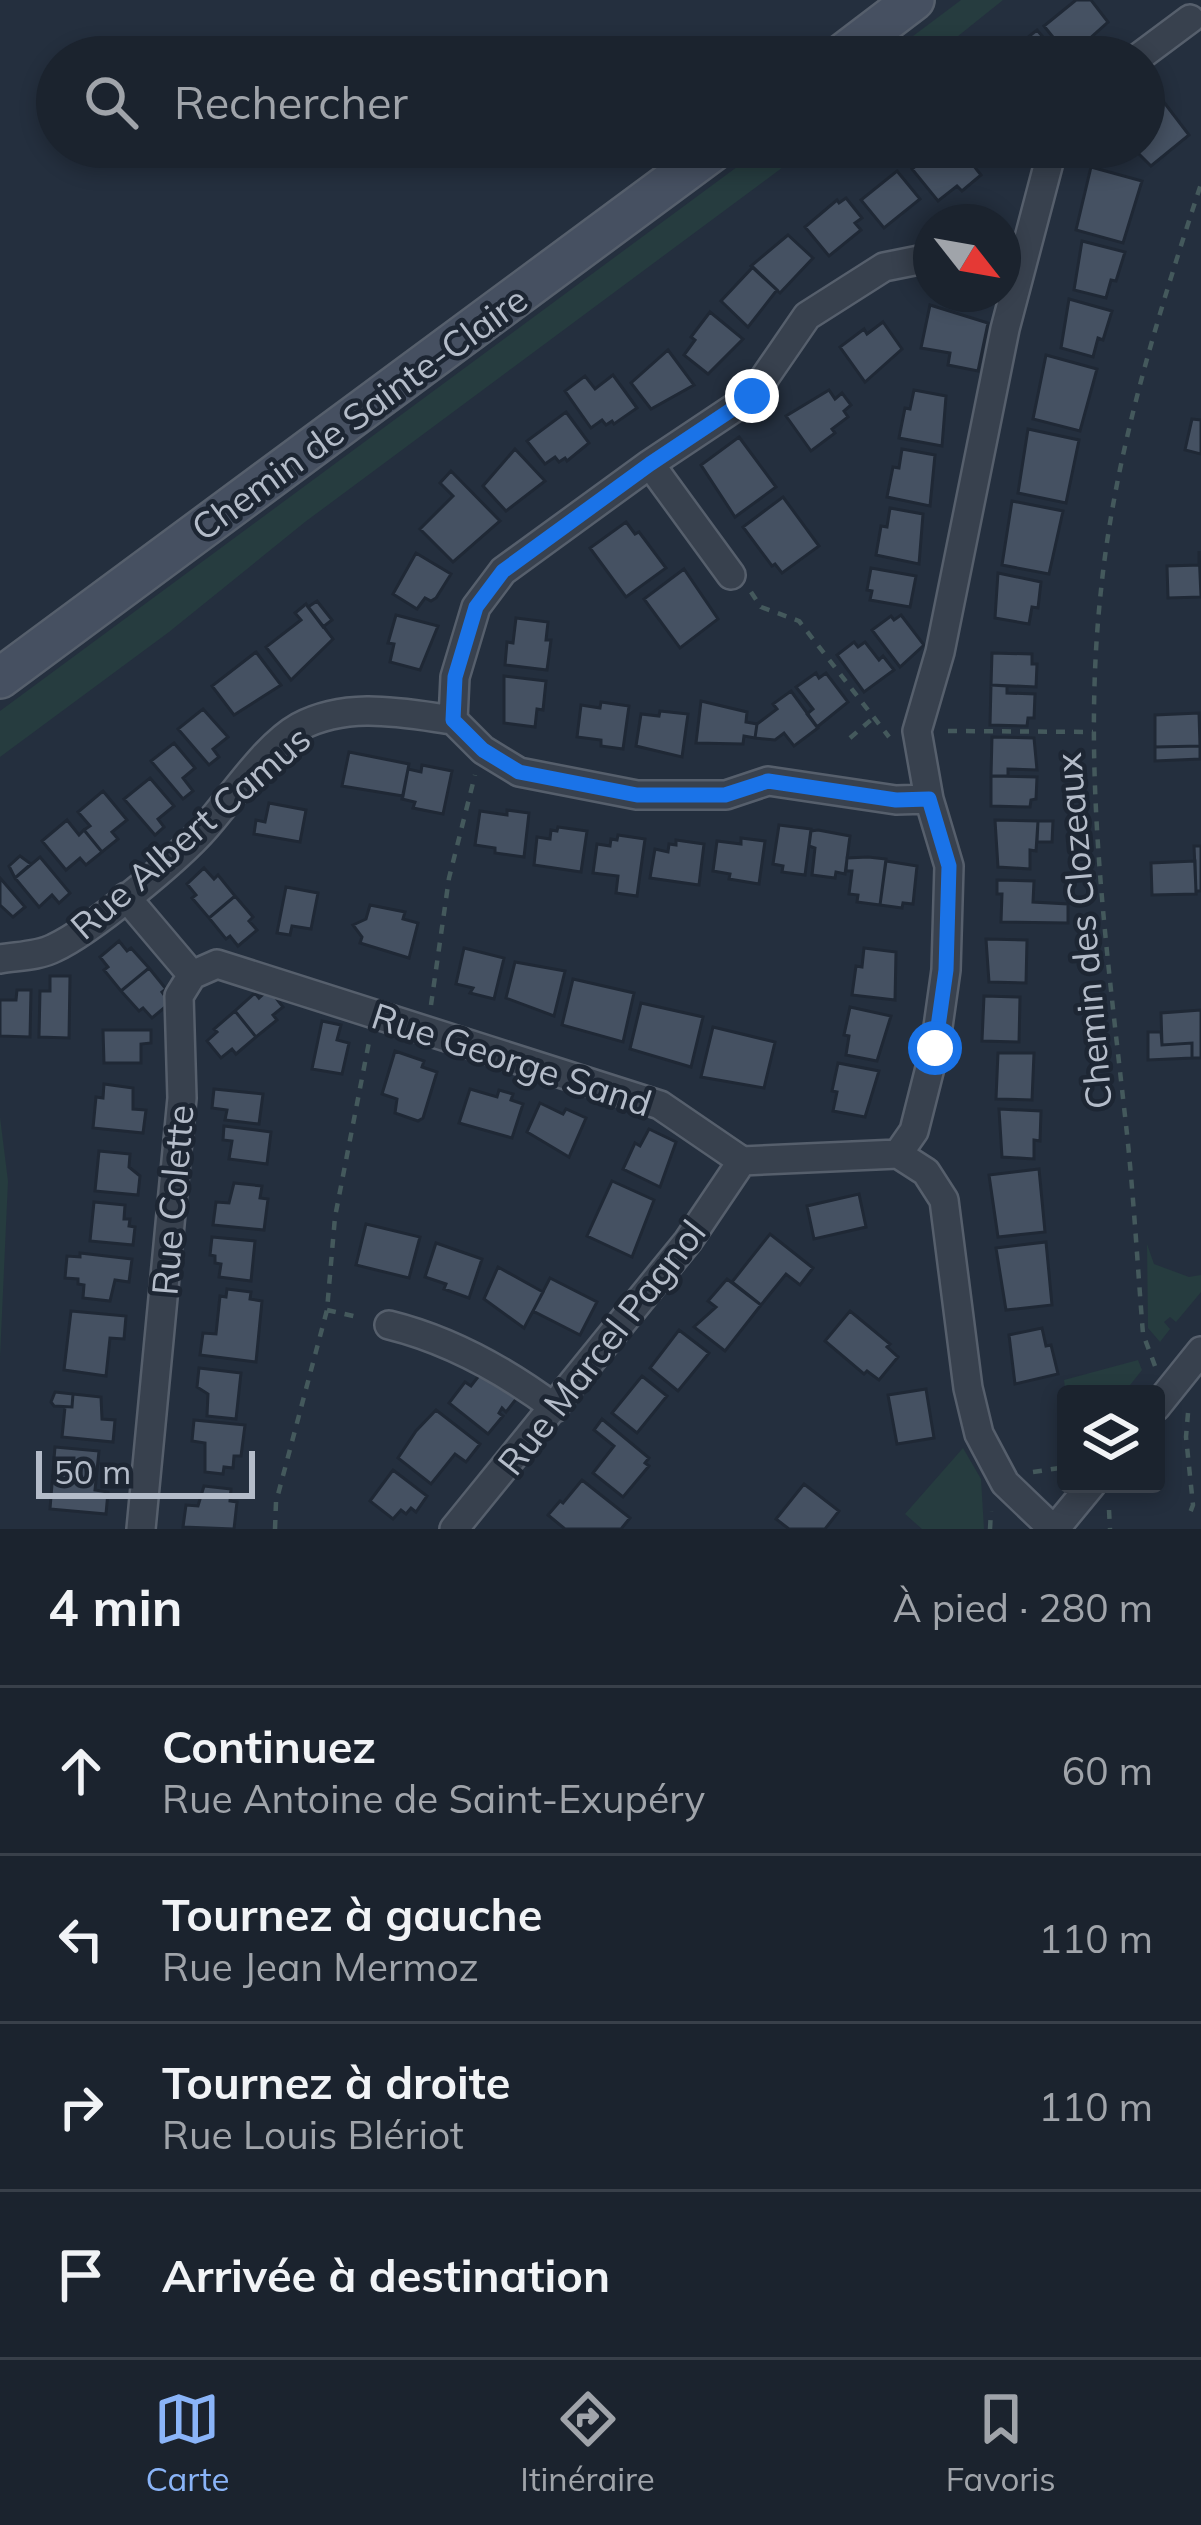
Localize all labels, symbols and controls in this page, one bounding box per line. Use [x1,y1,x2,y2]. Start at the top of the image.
search box [36,36,1165,168]
icon: search [78,69,144,135]
text: Rechercher [174,74,408,130]
north arrow [913,204,1021,312]
street label: Chemin de Sainte-Claire [182,276,536,550]
route end [725,369,779,423]
street label: Rue Albert Camus [61,716,319,948]
street label: Chemin des Clozeaux [1045,751,1121,1111]
street label: Rue George Sand [366,993,658,1125]
route start [908,1021,962,1075]
street label: Rue Colette [141,1103,203,1297]
street label: Rue Marcel Pagnol [488,1211,714,1483]
map controls [1057,1385,1165,1493]
button: layers [1057,1385,1165,1493]
scale bar [36,1445,255,1498]
text: 50 m [54,1451,131,1492]
text: 4 min [48,1575,183,1639]
text: À pied · 280 m [893,1583,1153,1632]
text: Continuez [162,1718,376,1774]
icon: ahead [48,1738,114,1804]
text: 60 m [1062,1746,1153,1795]
text: Rue Antoine de Saint-Exupéry [162,1774,705,1823]
text: Tournez à gauche [162,1886,542,1942]
icon: left [48,1906,114,1972]
text: 110 m [1038,1914,1153,1963]
text: Rue Jean Mermoz [162,1942,479,1991]
text: Tournez à droite [162,2054,510,2110]
icon: right [48,2074,114,2140]
text: 110 m [1038,2082,1153,2131]
text: Rue Louis Blériot [162,2110,464,2159]
icon: arrive [48,2242,114,2308]
text: Arrivée à destination [162,2247,610,2303]
tab: Carte [145,2386,229,2499]
tab: Itinéraire [520,2386,655,2499]
tab: Favoris [946,2386,1056,2499]

